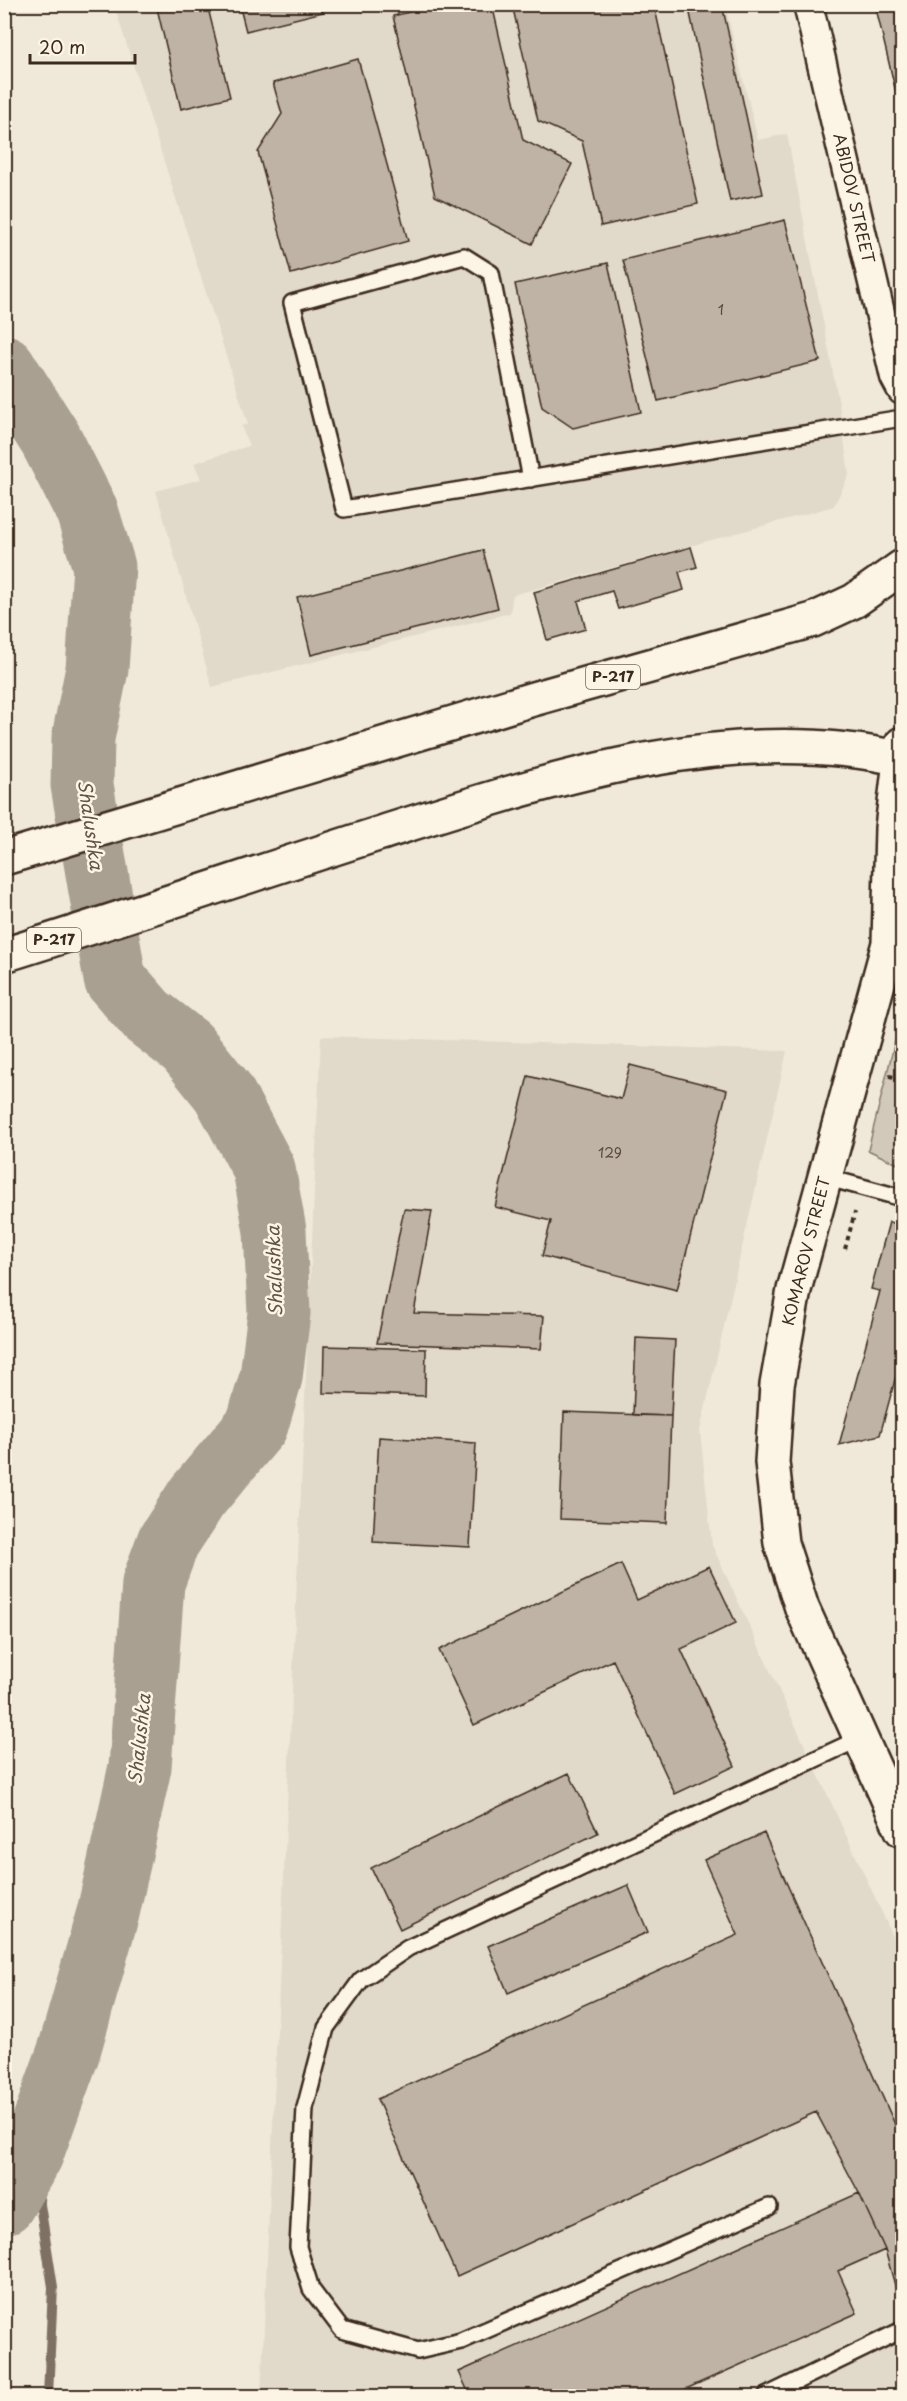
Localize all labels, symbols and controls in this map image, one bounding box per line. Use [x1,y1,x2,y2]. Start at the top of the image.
scale bar [30,27,135,65]
text: 20 m [39,33,85,60]
street label: ABIDOV STREET [828,130,882,265]
house number: 1 [718,299,724,320]
road number: Р-217 [586,665,640,689]
water label: Shalushka [72,778,111,872]
road number: Р-217 [27,928,81,952]
house number: 129 [598,1142,622,1163]
street label: KOMAROV STREET [775,1174,835,1328]
water label: Shalushka [258,1225,289,1317]
water label: Shalushka [120,1692,157,1785]

